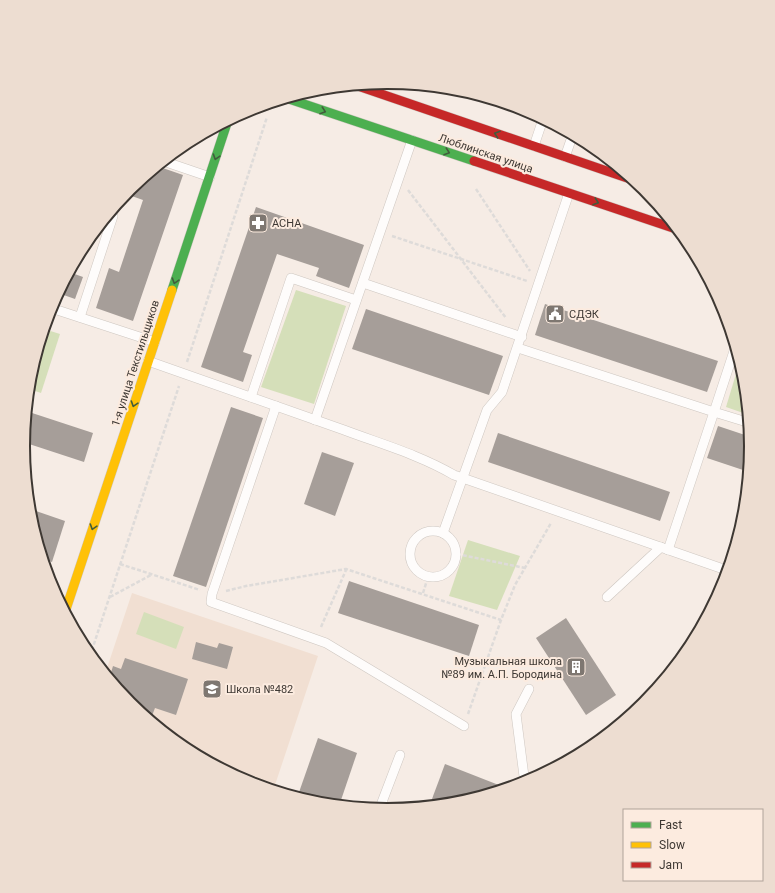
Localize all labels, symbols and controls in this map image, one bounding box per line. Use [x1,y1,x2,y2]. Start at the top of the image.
one-way arrow [320,106,327,114]
one-way arrow [494,130,501,138]
street label: Люблинская улица [437,131,535,176]
one-way arrow [443,147,450,156]
one-way arrow [212,154,221,161]
one-way arrow [593,197,600,206]
pharmacy icon: АСНА [247,212,269,234]
place label: АСНА [272,217,302,230]
one-way arrow [172,277,180,284]
street label: 1-я улица Текстильщиков [109,298,162,428]
public building icon: СДЭК [544,303,566,325]
place label: СДЭК [569,308,600,321]
one-way arrow [130,400,139,407]
one-way arrow [89,524,98,531]
place label: Музыкальная школа №89 им. А.П. Бородина [441,655,562,681]
building icon: Музыкальная школа №89 им. А.П. Бородина [565,656,587,678]
school or university icon: Школа №482 [201,678,223,700]
place label: Школа №482 [226,683,293,696]
legend [623,809,763,881]
text: Fast [659,818,682,832]
text: Slow [659,838,685,852]
text: Jam [659,858,683,872]

